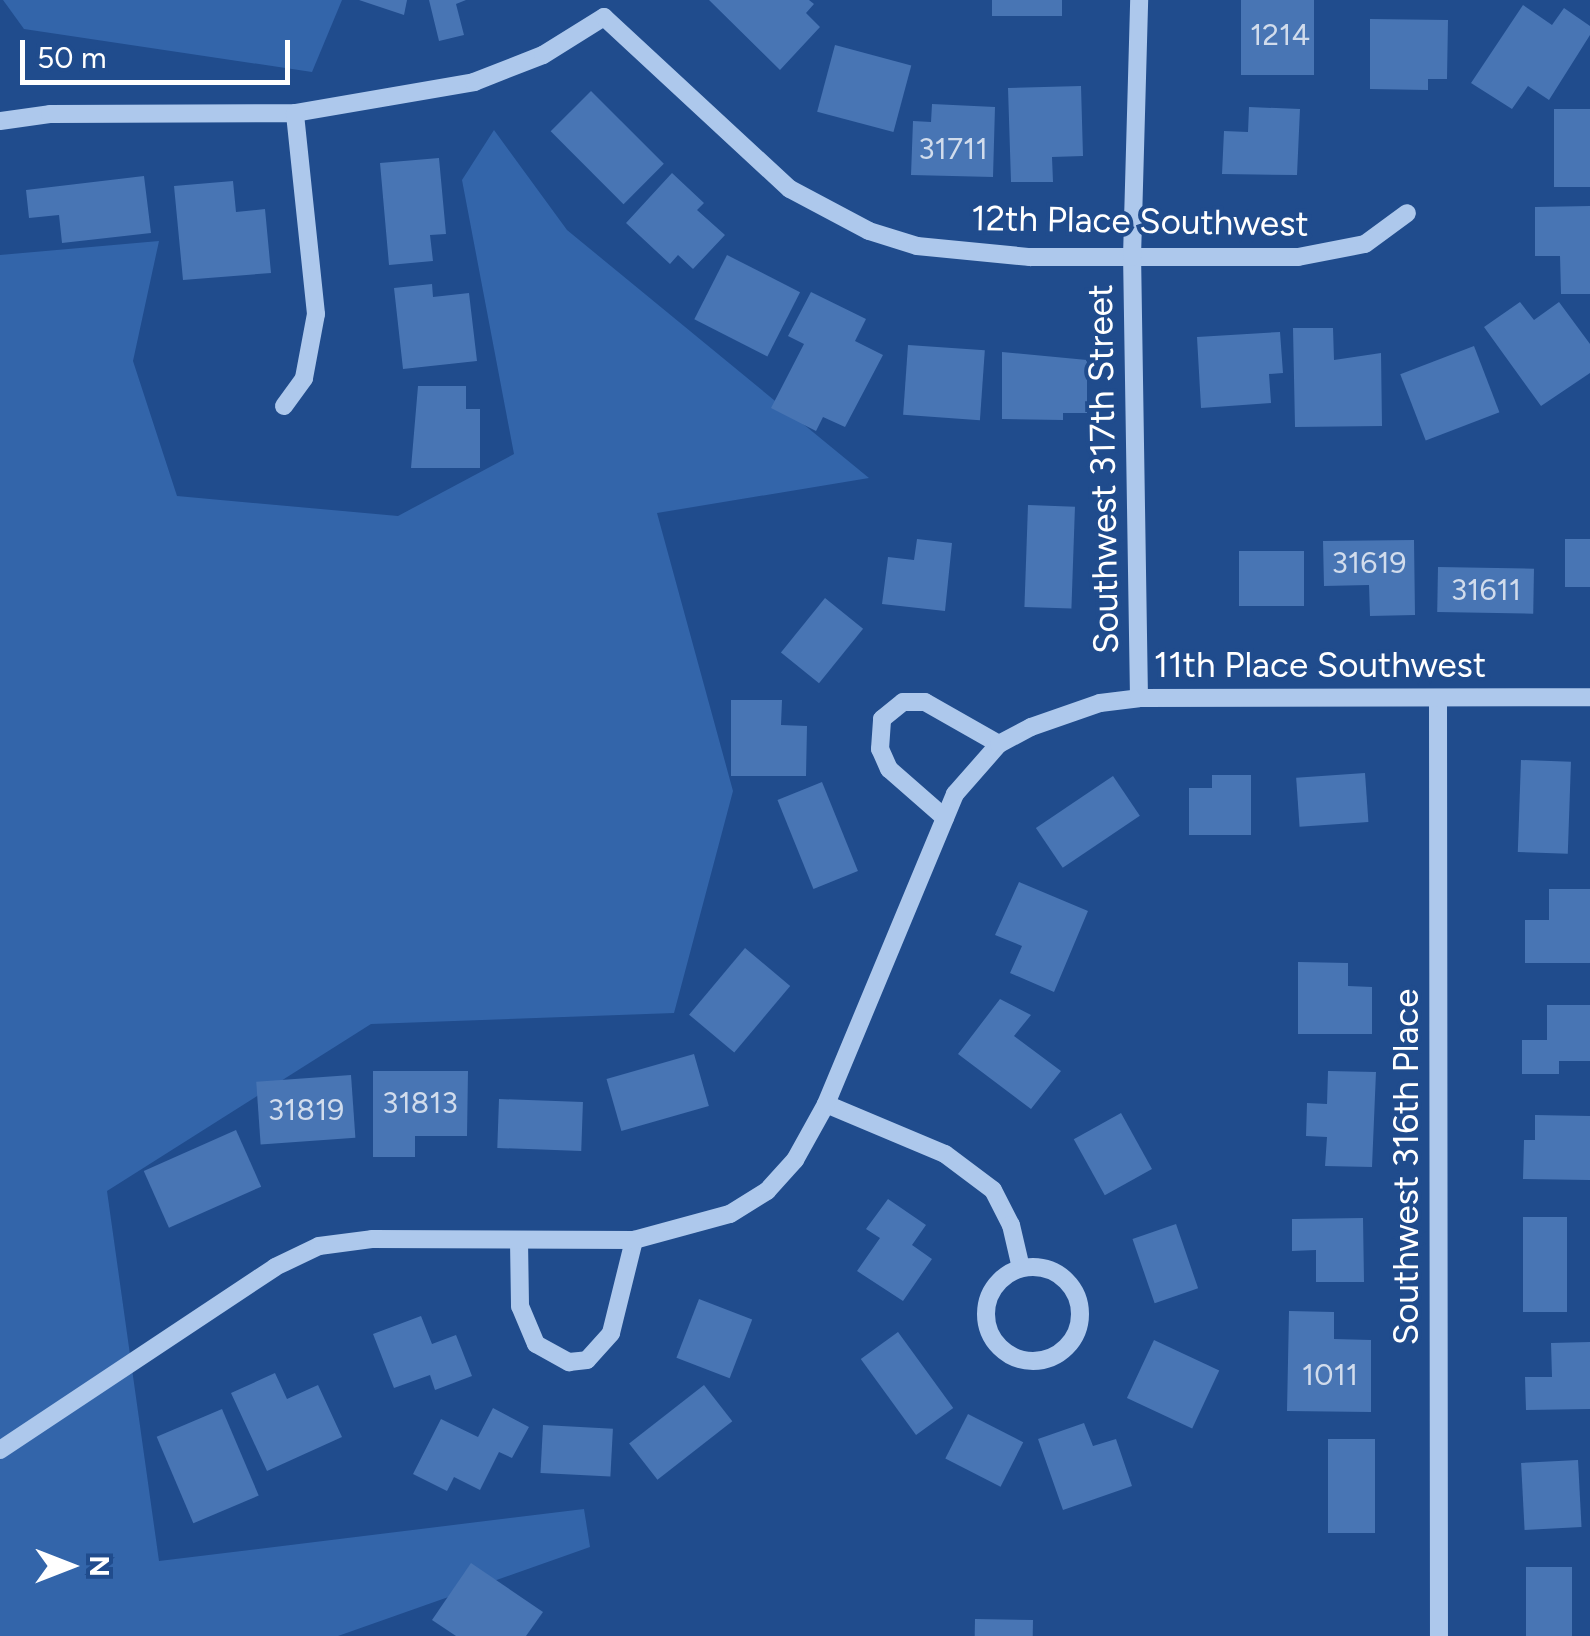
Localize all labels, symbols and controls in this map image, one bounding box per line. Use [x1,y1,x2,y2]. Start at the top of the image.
house number: 1214 [1250,17,1310,53]
scale bar [25,20,295,82]
text: 50 m [37,39,106,76]
house number: 31711 [918,131,988,167]
street label: 12th Place Southwest [971,197,1309,245]
street label: Southwest 317th Street [1079,284,1127,654]
house number: 31619 [1331,545,1407,581]
house number: 31611 [1451,572,1521,608]
street label: 11th Place Southwest [1154,644,1486,686]
street label: Southwest 316th Place [1385,989,1427,1345]
house number: 31813 [382,1085,458,1121]
house number: 31819 [268,1092,344,1128]
house number: 1011 [1302,1357,1358,1393]
north arrow [20,1516,120,1616]
text: N [83,1555,117,1577]

